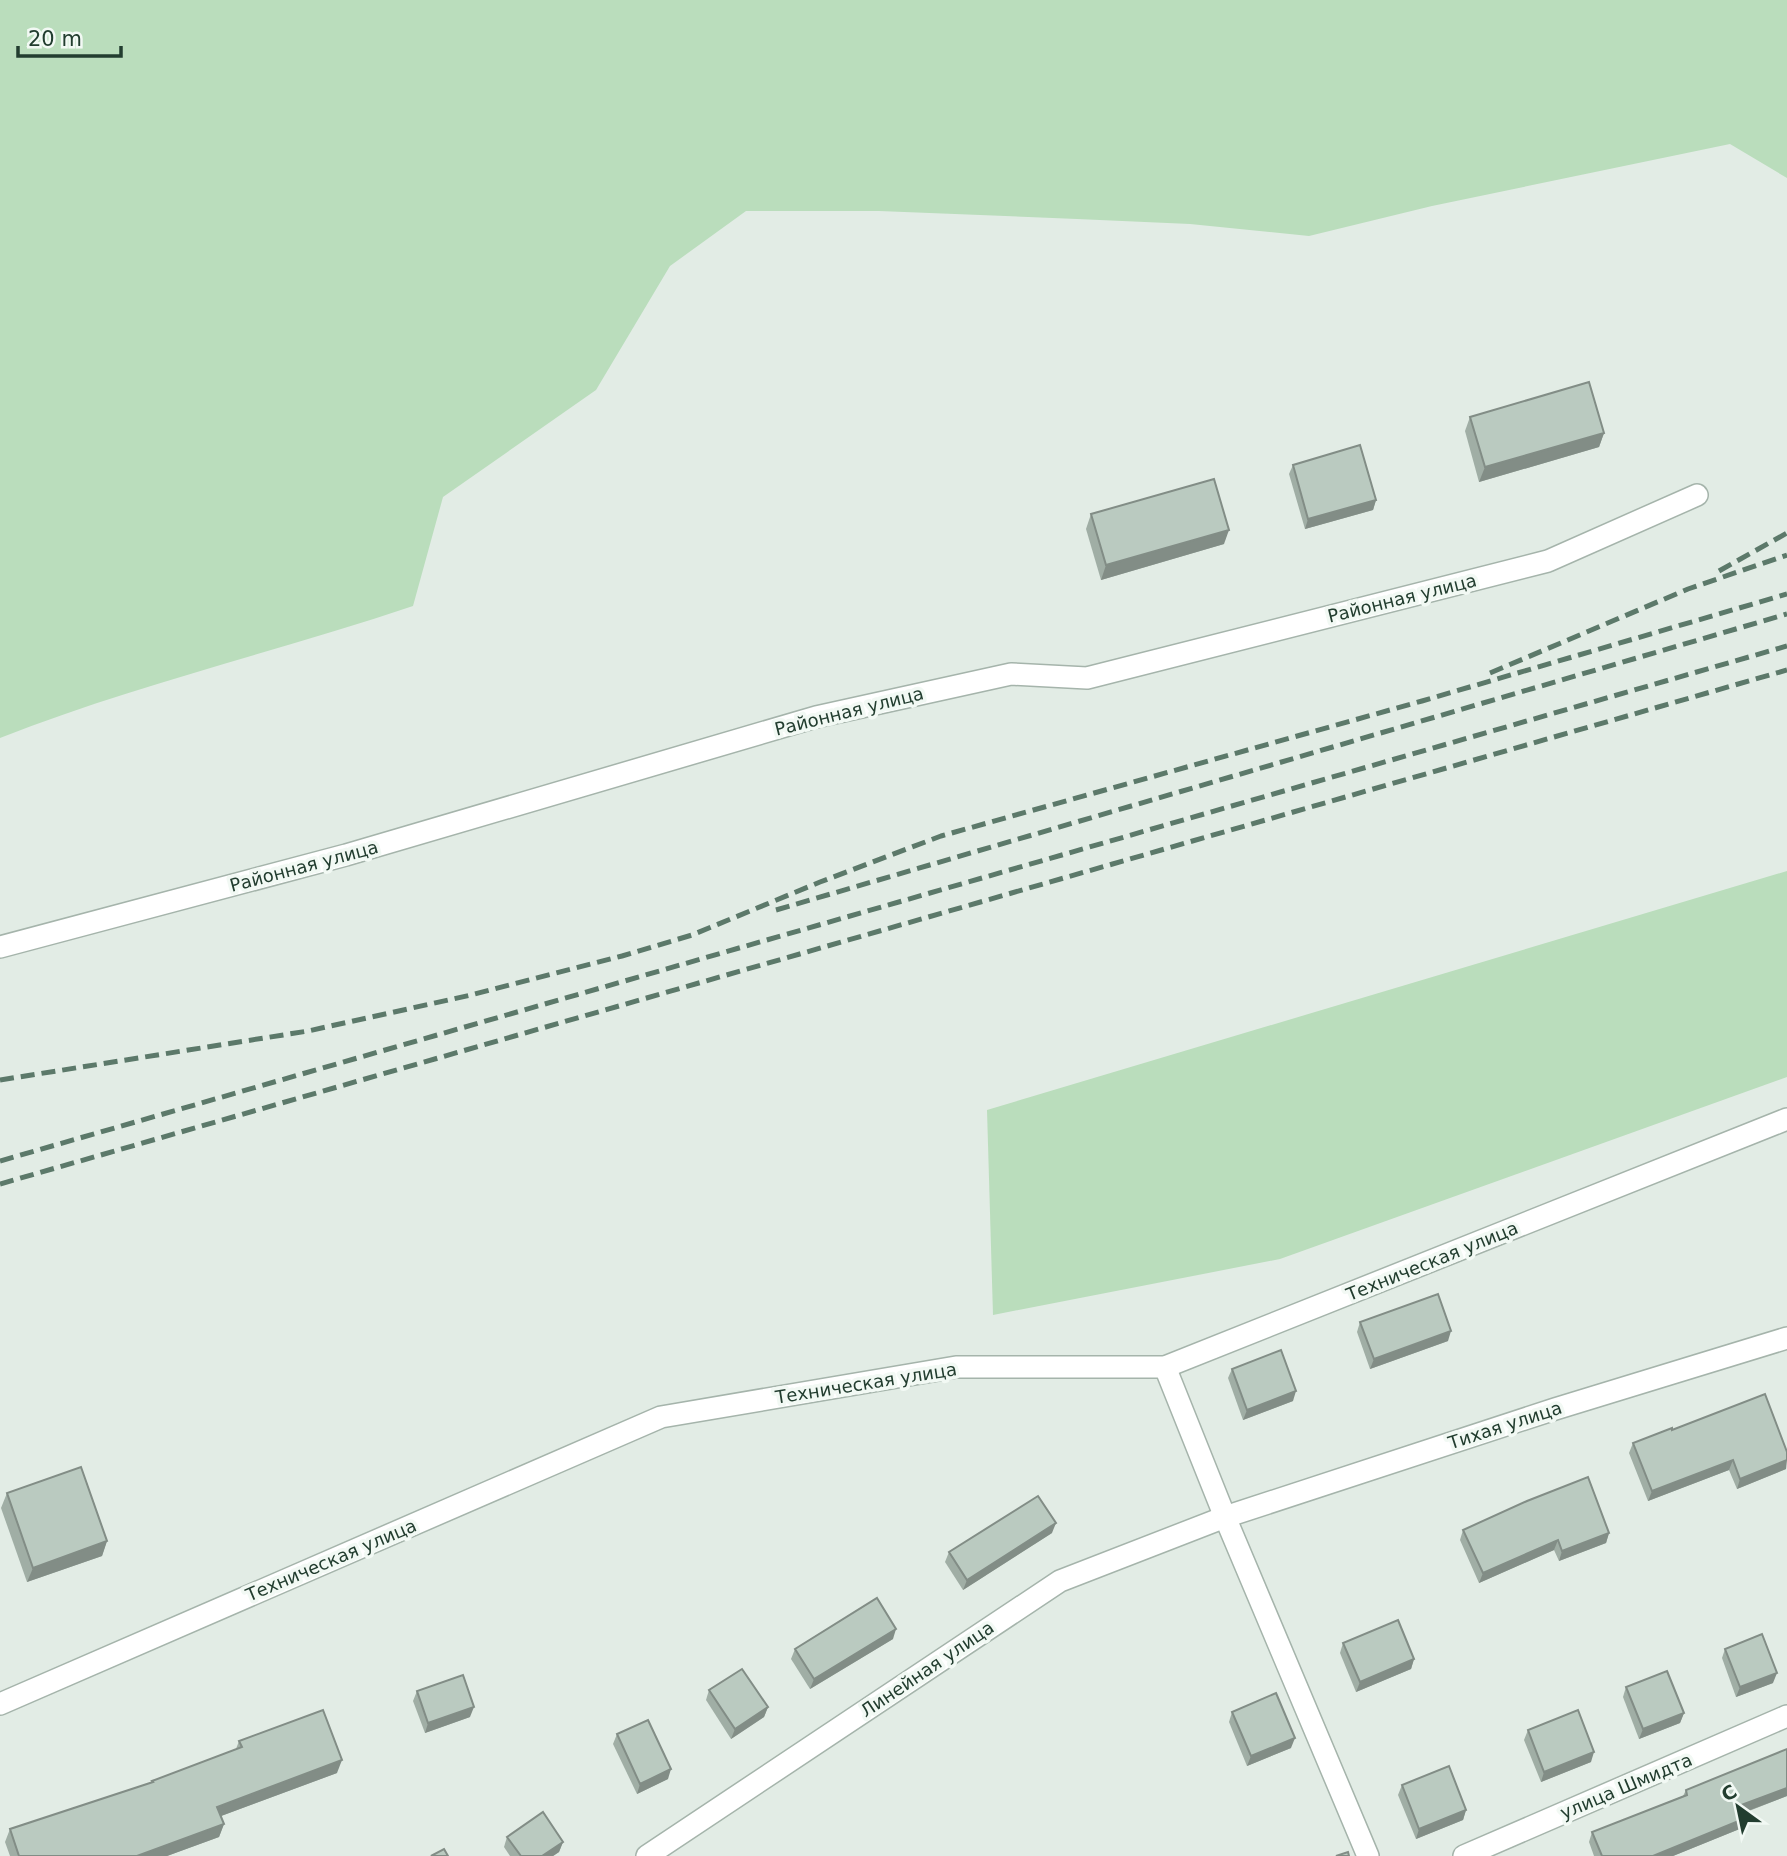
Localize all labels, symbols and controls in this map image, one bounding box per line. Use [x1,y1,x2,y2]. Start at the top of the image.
scale bar [18,14,121,58]
text: 20 m [28,27,82,51]
street label: Районная улица [1325,569,1479,627]
street label: Районная улица [772,682,926,740]
street label: Районная улица [227,836,381,896]
street label: Техническая улица [1342,1217,1521,1305]
street label: Техническая улица [773,1358,958,1408]
street label: Тихая улица [1445,1397,1564,1454]
street label: Техническая улица [242,1515,420,1606]
street label: Линейная улица [856,1617,998,1721]
street label: улица Шмидта [1557,1749,1695,1823]
north arrow [1703,1772,1773,1842]
text: С [1717,1780,1741,1806]

